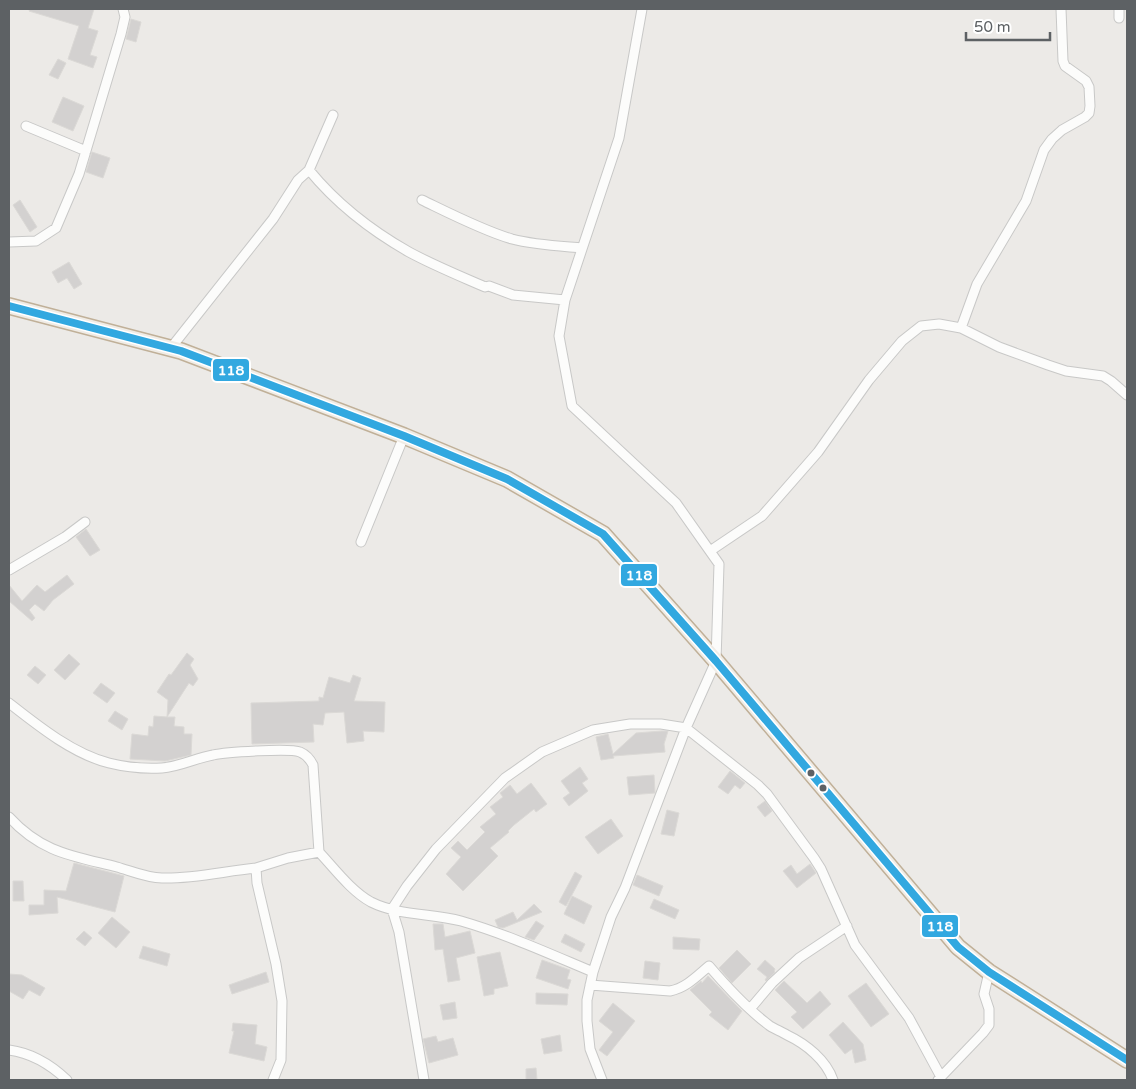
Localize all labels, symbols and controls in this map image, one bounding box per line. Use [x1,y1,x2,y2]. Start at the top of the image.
scale bar [966,10,1050,42]
text: 50 m [974,18,1011,36]
line badge: 118 [212,358,250,382]
text: 118 [218,362,244,379]
line badge: 118 [620,563,658,587]
text: 118 [626,567,652,584]
unlabelled marker [806,768,816,778]
unlabelled marker [818,783,828,793]
line badge: 118 [921,914,959,938]
text: 118 [927,918,953,935]

